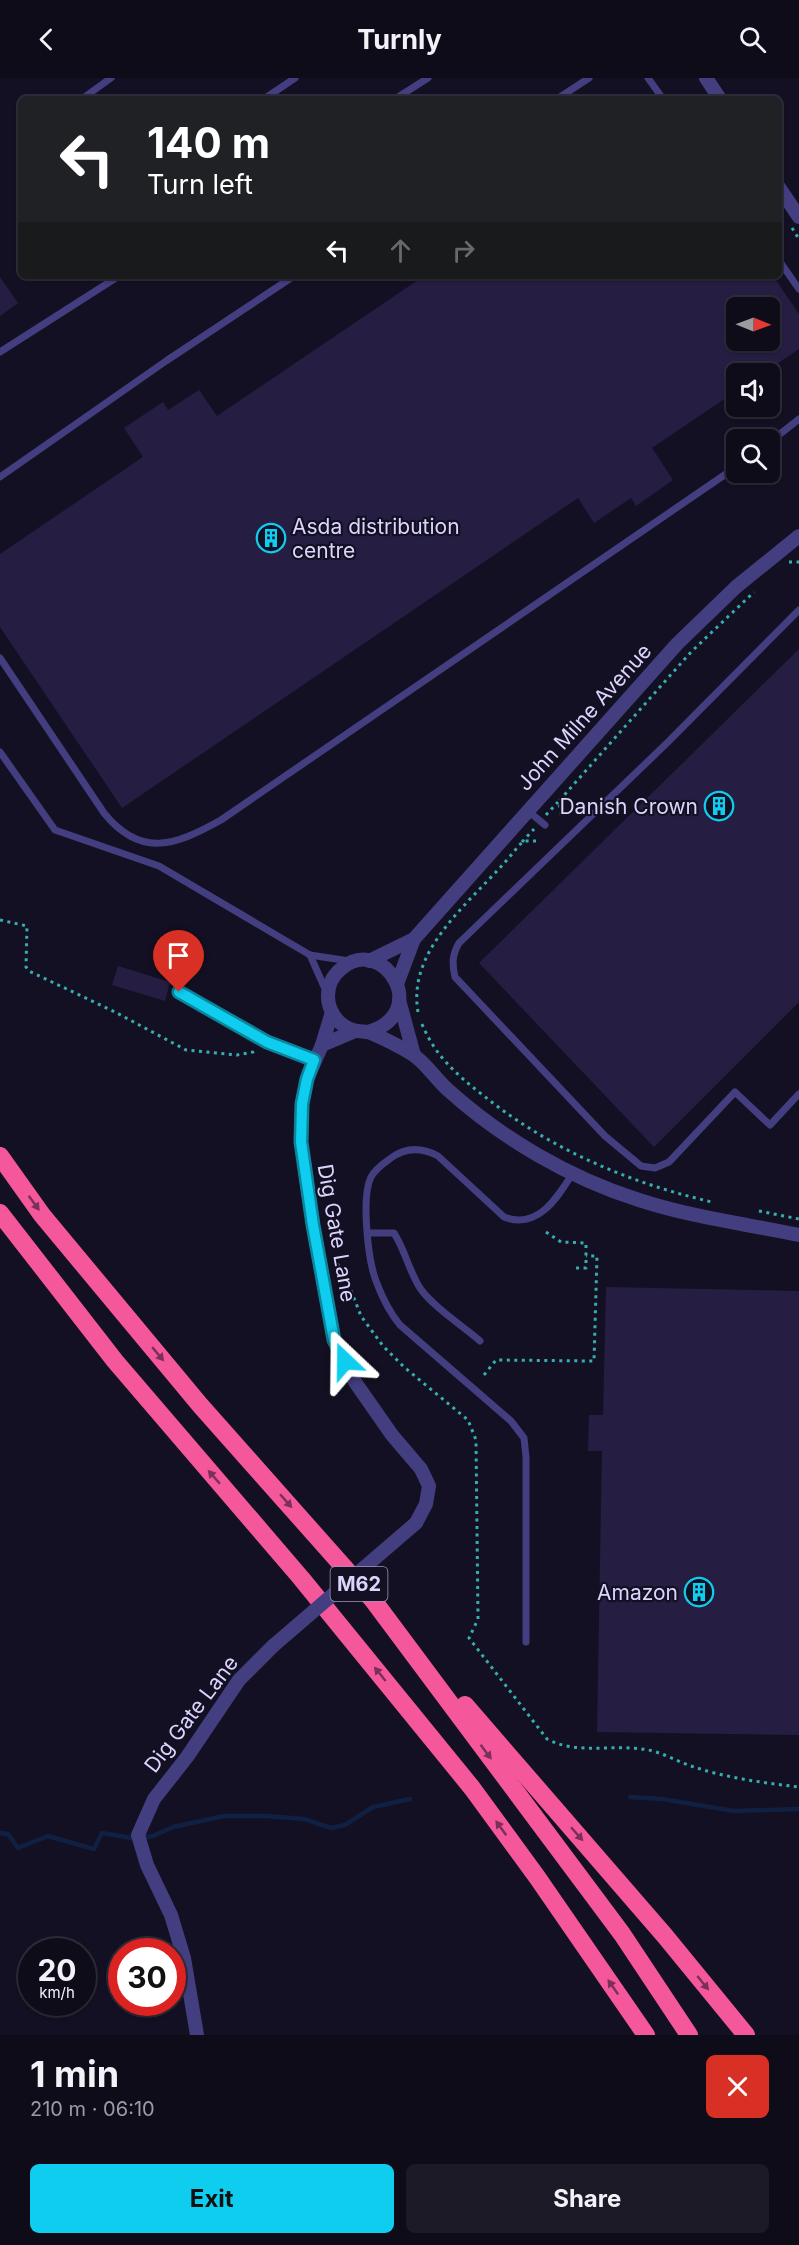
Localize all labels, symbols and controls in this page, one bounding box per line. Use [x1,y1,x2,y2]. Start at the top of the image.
icon: back [30,23,63,56]
text: Turnly [357,23,442,56]
icon: search [736,23,769,56]
text: 140 m [147,117,270,168]
icon: left [48,120,126,198]
text: Turn left [147,168,253,201]
icon: left [321,234,354,267]
icon: ahead [384,234,417,267]
icon: right [447,234,480,267]
north arrow [726,297,780,351]
map controls [726,297,780,483]
button: sound [726,363,780,417]
button: search [726,429,780,483]
place label: Asda distribution centre [292,514,460,563]
building icon: Asda distribution centre [255,522,287,554]
street label: John Milne Avenue [512,638,656,796]
building icon: Danish Crown [703,790,735,822]
place label: Danish Crown [559,794,698,819]
pin [153,930,204,992]
icon: arrive [162,939,195,972]
street label: Dig Gate Lane [313,1162,361,1304]
one-way arrow [28,1195,40,1211]
position arrow [313,1329,377,1393]
one-way arrow [151,1346,164,1361]
one-way arrow [207,1469,220,1485]
one-way arrow [279,1493,292,1508]
road number: M62 [330,1567,388,1601]
building icon: Amazon [683,1576,715,1608]
place label: Amazon [597,1580,678,1605]
street label: Dig Gate Lane [139,1651,243,1777]
one-way arrow [374,1667,387,1682]
one-way arrow [479,1744,491,1759]
one-way arrow [495,1820,507,1836]
one-way arrow [570,1826,583,1842]
speed limit sign: 30 [108,1938,186,2016]
text: 20 [37,1952,77,1988]
one-way arrow [696,1975,709,1990]
one-way arrow [607,1979,619,1995]
text: km/h [39,1983,75,2002]
text: 1 min [30,2052,119,2096]
button: close [706,2055,769,2118]
text: 210 m · 06:10 [30,2097,155,2121]
button: Exit [30,2164,394,2233]
button: Share [406,2164,769,2233]

